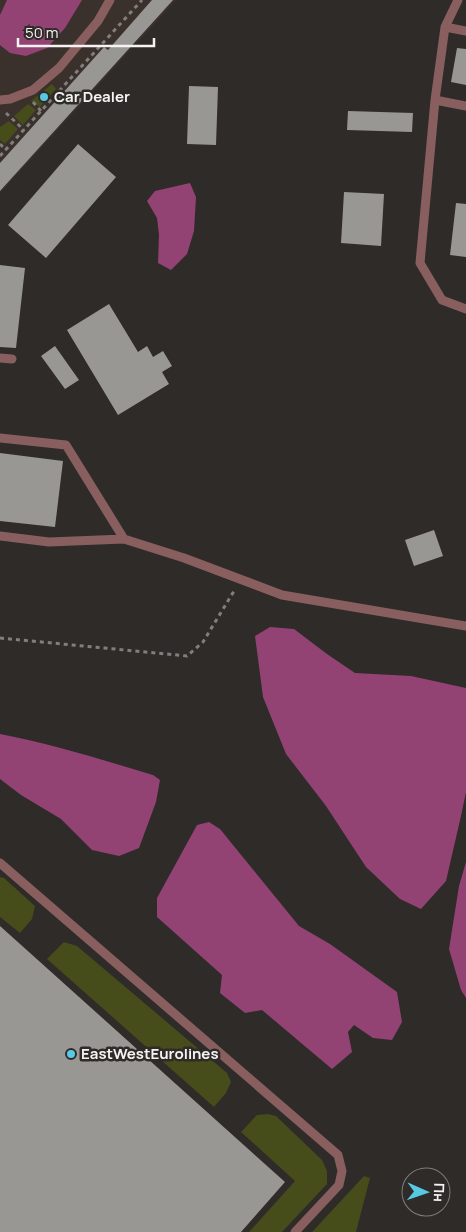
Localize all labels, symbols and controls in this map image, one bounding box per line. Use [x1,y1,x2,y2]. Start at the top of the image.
scale bar [18,15,154,47]
text: 50 m [25,22,59,43]
place label: Car Dealer [54,86,130,107]
marker: Car Dealer [38,91,50,103]
place label: EastWestEurolines [81,1043,219,1064]
marker: EastWestEurolines [65,1048,77,1060]
north arrow [401,1167,451,1217]
text: Пн [430,1183,449,1202]

